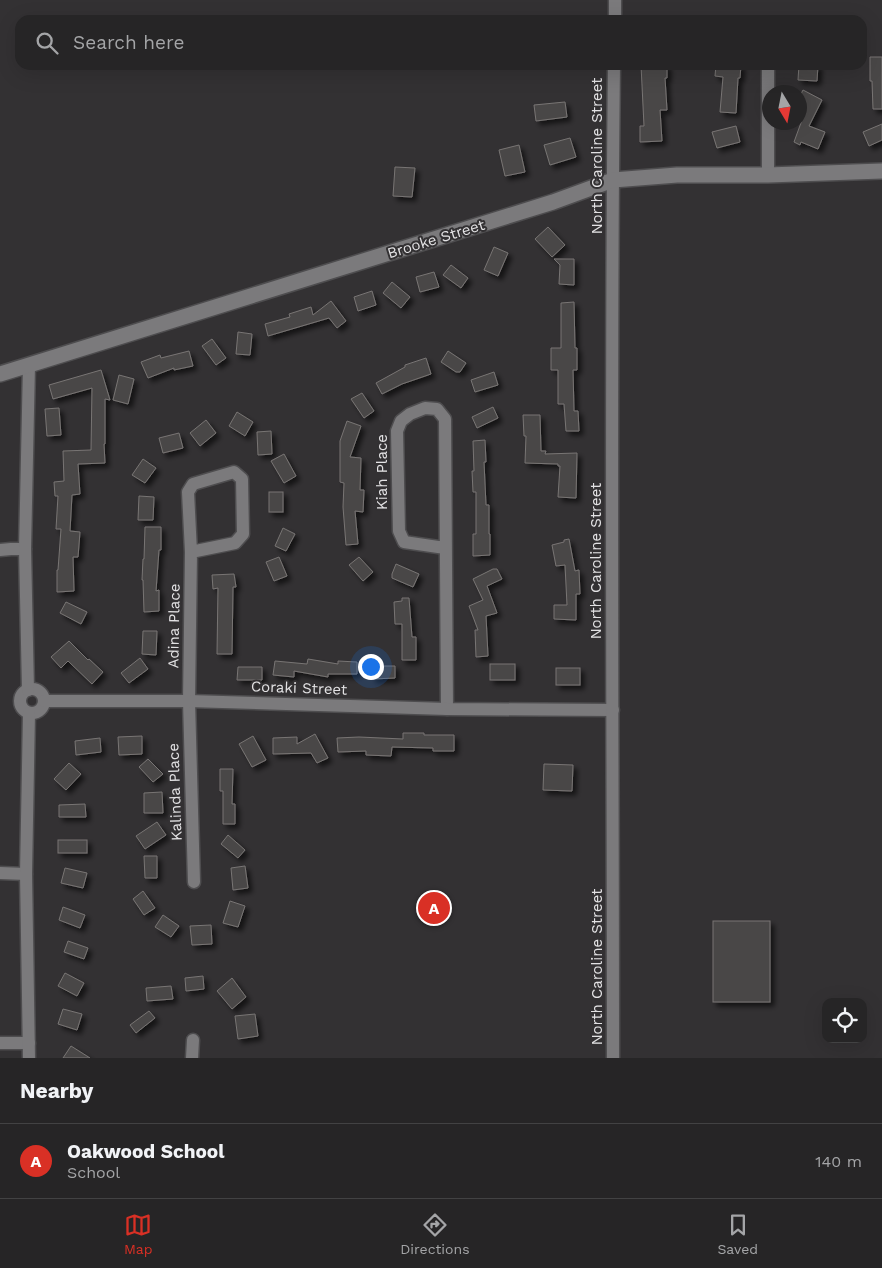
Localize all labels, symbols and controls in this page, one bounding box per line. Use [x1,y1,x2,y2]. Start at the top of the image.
search box [15,15,867,70]
icon: search [33,29,61,57]
text: Search here [73,31,184,54]
street label: North Caroline Street [588,77,606,234]
north arrow [762,85,807,130]
street label: Brooke Street [385,215,488,262]
street label: Kiah Place [373,434,391,510]
street label: North Caroline Street [587,482,605,639]
street label: Adina Place [164,583,184,669]
your location [358,654,384,680]
street label: Coraki Street [250,677,348,699]
street label: Kalinda Place [164,743,186,841]
street label: North Caroline Street [588,888,606,1045]
pin: A [418,889,450,927]
map controls [822,998,867,1043]
button: locate [822,998,867,1043]
text: Nearby [20,1078,93,1103]
text: Oakwood School [67,1140,224,1163]
text: A [31,1152,41,1171]
text: 140 m [815,1152,862,1171]
text: School [67,1163,120,1182]
tab: Map [124,1211,153,1257]
tab: Directions [400,1211,470,1257]
tab: Saved [717,1211,758,1257]

